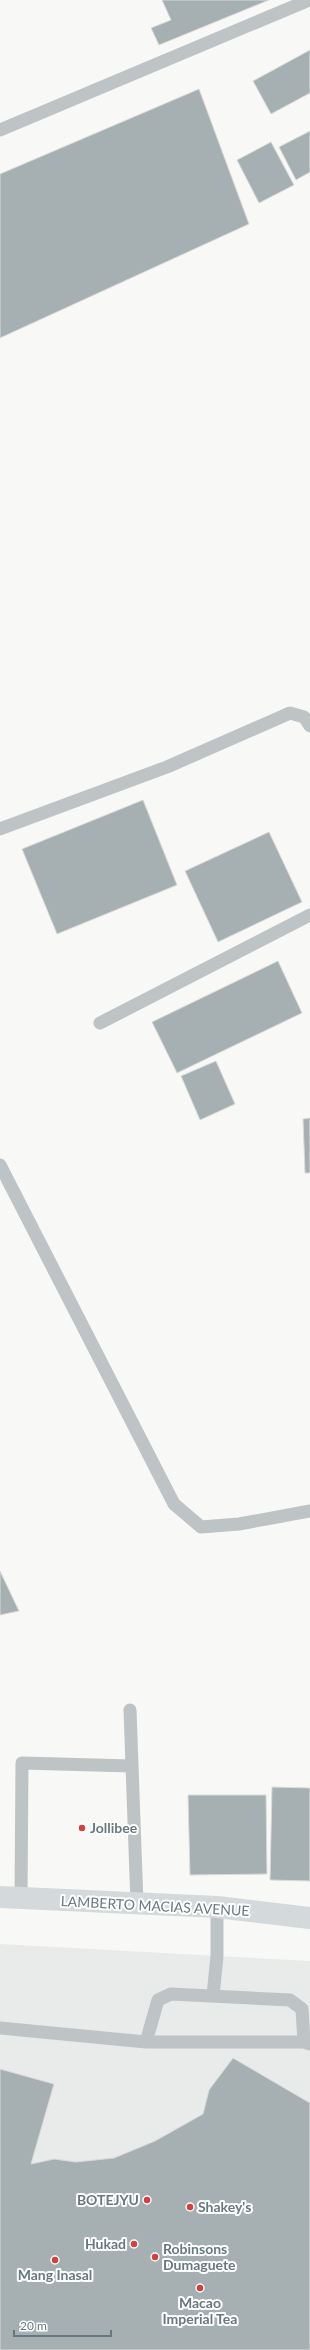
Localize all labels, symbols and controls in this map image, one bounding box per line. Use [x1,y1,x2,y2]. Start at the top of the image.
place label: Jollibee [90,1819,138,1836]
marker: Jollibee [77,1823,87,1833]
street label: LAMBERTO MACIAS AVENUE [60,1892,250,1919]
place label: BOTEJYU [77,2191,139,2208]
marker: BOTEJYU [142,2195,152,2205]
place label: Shakey's [198,2198,251,2215]
marker: Shakey's [185,2202,195,2212]
place label: Hukad [85,2235,126,2252]
marker: Hukad [129,2239,139,2249]
place label: Robinsons Dumaguete [163,2240,236,2273]
marker: Robinsons Dumaguete [150,2252,160,2262]
marker: Mang Inasal [50,2255,60,2265]
place label: Mang Inasal [18,2266,92,2283]
marker: Macao Imperial Tea [195,2283,205,2293]
place label: Macao Imperial Tea [163,2294,237,2327]
scale bar [14,2312,111,2338]
text: 20 m [20,2318,47,2333]

